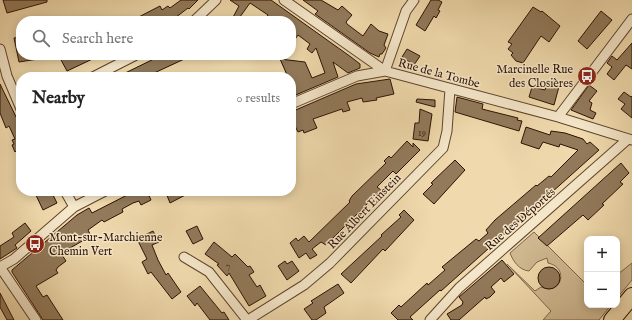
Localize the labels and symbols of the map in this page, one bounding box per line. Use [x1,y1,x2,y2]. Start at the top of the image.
street label: Rue de la Tombe [396,55,482,92]
place label: Marcinelle Rue des Closières [496,62,573,91]
bus stop icon: Marcinelle Rue des Closières [576,65,598,87]
house number: 19 [418,127,426,140]
street label: Rue Albert Einstein [324,170,405,252]
street label: Rue des Déportés [482,185,559,255]
place label: Mont-sur-Marchienne Chemin Vert [49,230,163,259]
bus stop icon: Mont-sur-Marchienne Chemin Vert [24,233,46,255]
house number: 7 [226,260,231,273]

